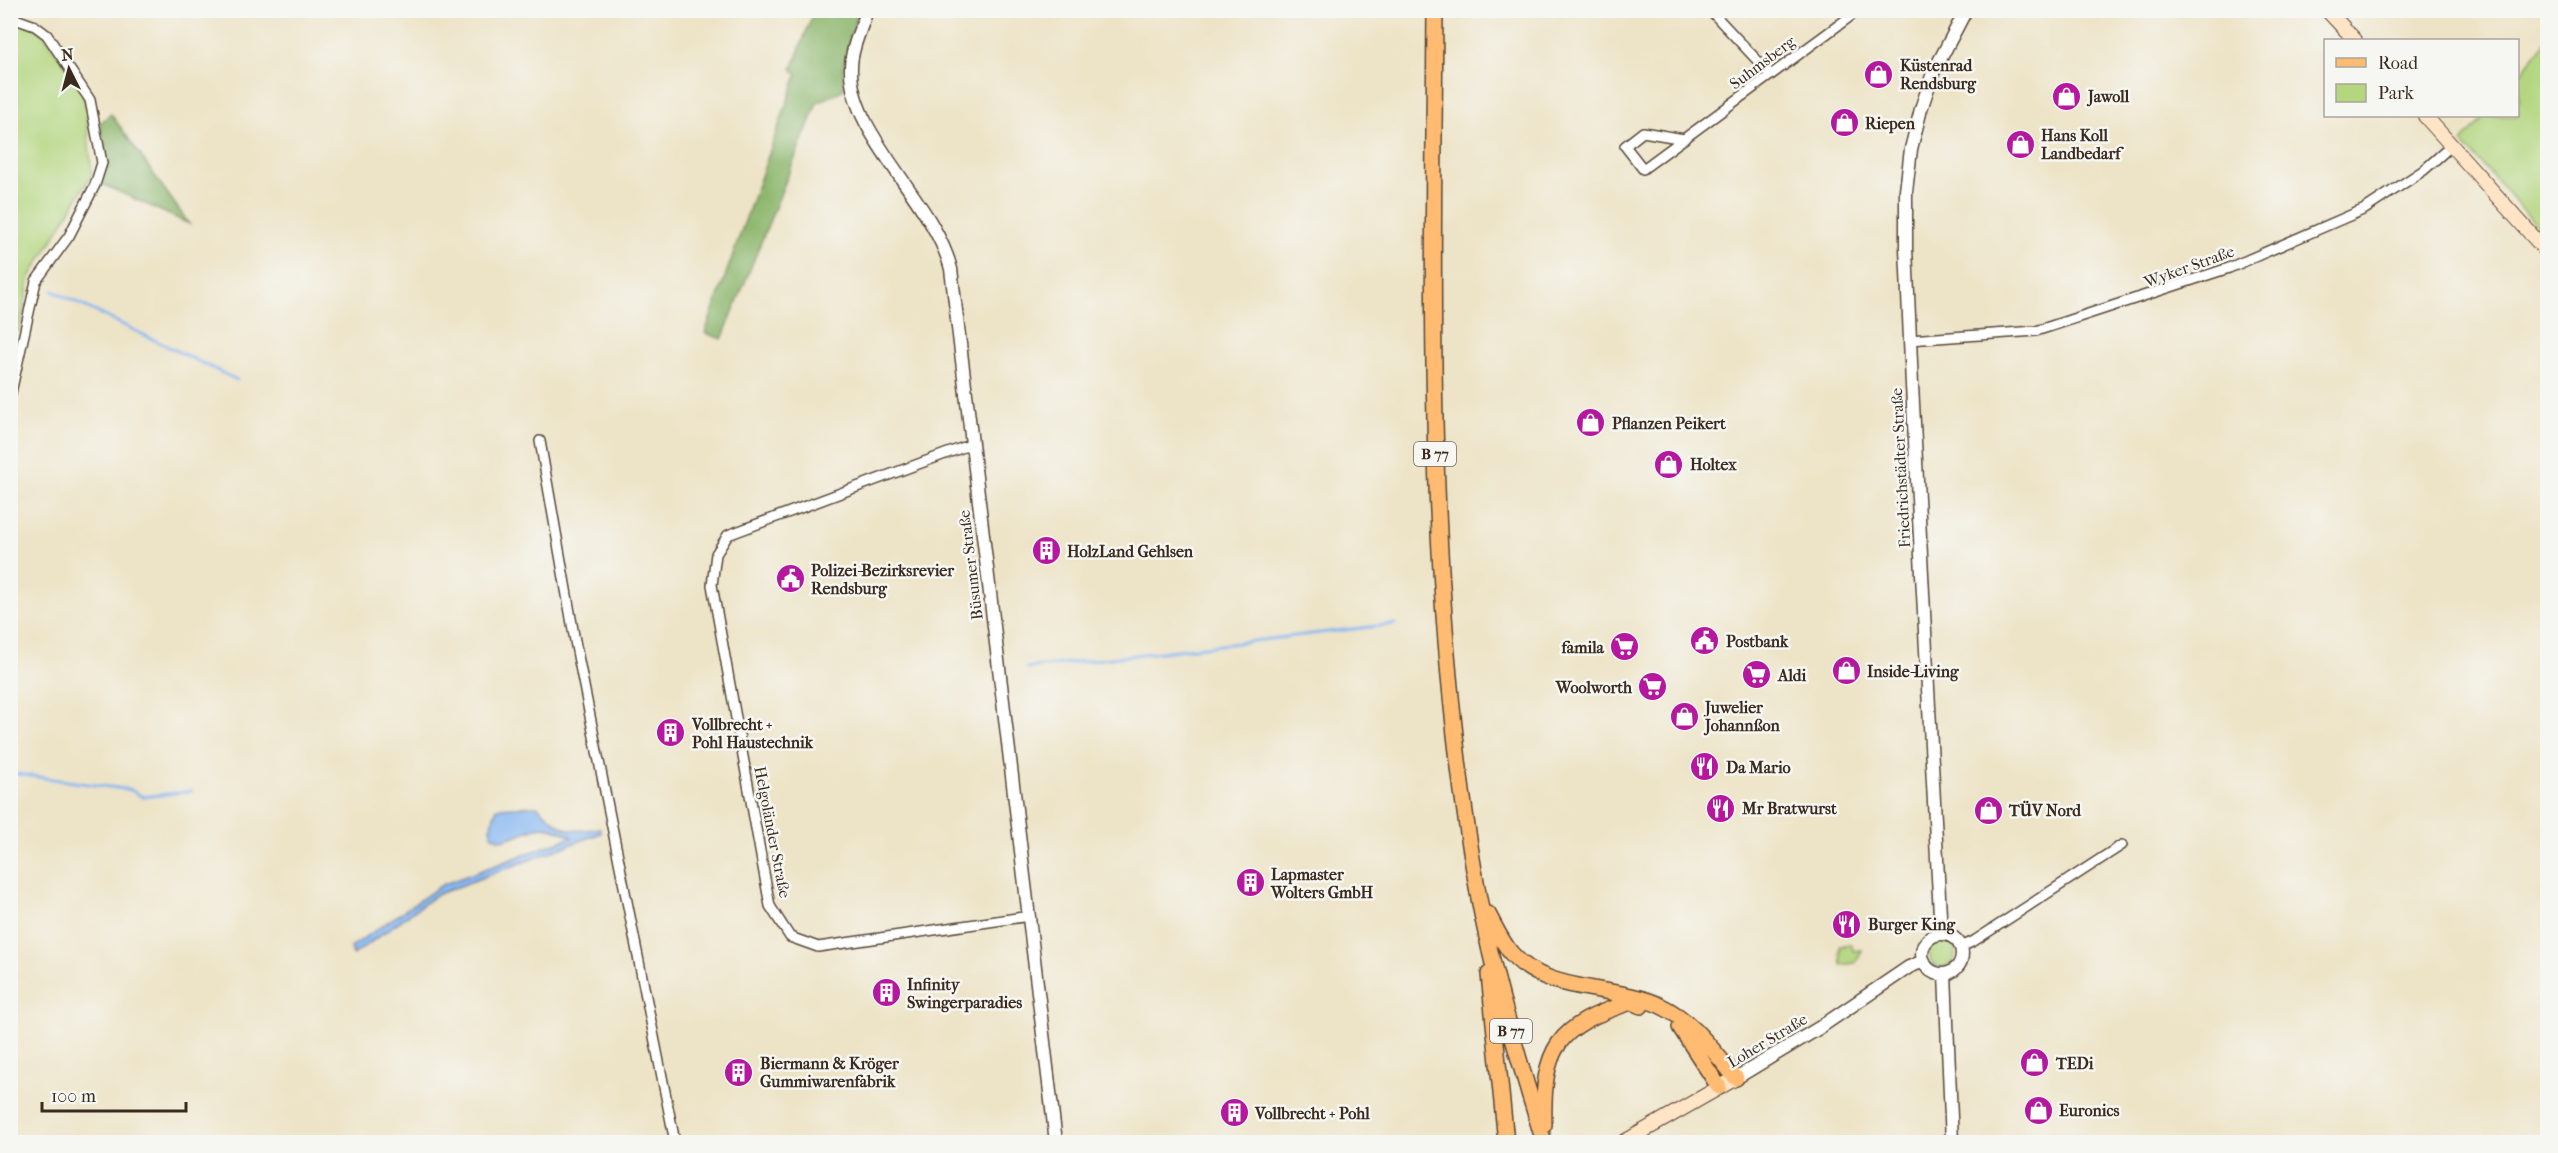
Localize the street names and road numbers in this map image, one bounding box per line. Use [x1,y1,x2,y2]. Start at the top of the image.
street label: Suhmsberg [1726,31,1799,93]
street label: Wyker Straße [2140,241,2237,292]
street label: Friedrichstädter Straße [1887,387,1914,549]
road number: B 77 [1414,442,1456,466]
street label: Büsumer Straße [954,509,987,621]
street label: Helgoländer Straße [750,765,795,900]
street label: Loher Straße [1724,1009,1811,1072]
road number: B 77 [1490,1019,1532,1043]

